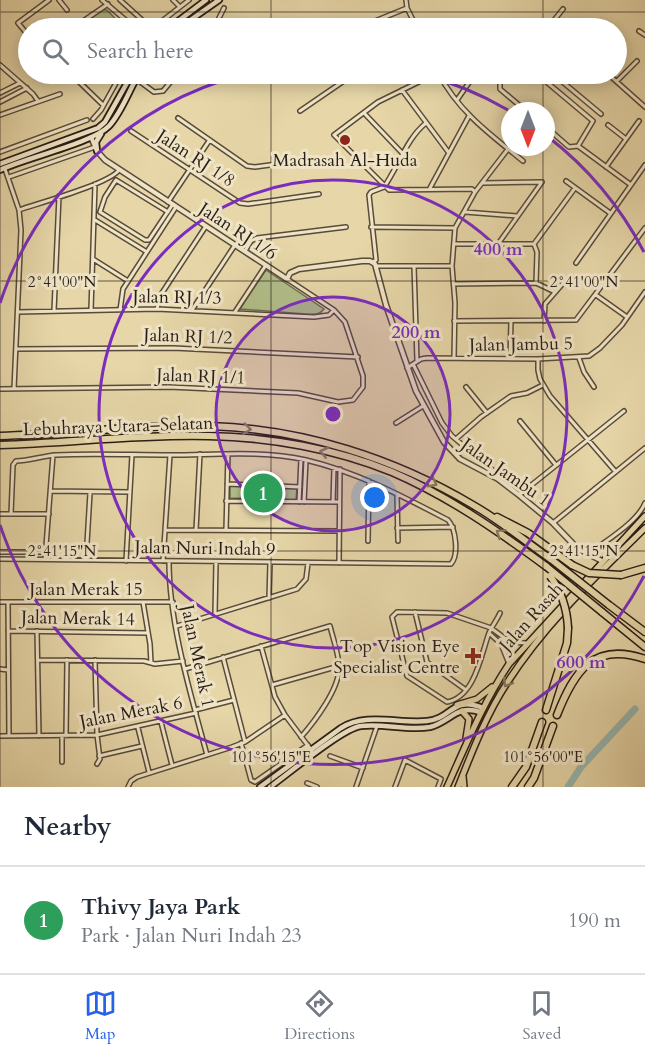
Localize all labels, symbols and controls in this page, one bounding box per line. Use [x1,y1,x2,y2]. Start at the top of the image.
search box [18,18,627,84]
icon: search [39,35,72,68]
text: Search here [87,36,194,66]
north arrow [501,102,555,156]
street label: Jalan RJ 1/8 [149,122,240,193]
marker: Madrasah Al-Huda [338,133,352,147]
place label: Madrasah Al-Huda [273,148,418,173]
street label: Jalan RJ 1/6 [191,195,282,266]
text: 400 m [473,237,523,262]
text: 2°41'00"N [28,272,96,292]
text: 2°41'00"N [550,272,618,292]
street label: Jalan RJ 1/3 [129,284,222,311]
text: 200 m [391,320,441,345]
street label: Jalan RJ 1/2 [140,322,233,351]
street label: Jalan Jambu 5 [466,331,573,358]
street label: Jalan RJ 1/1 [153,362,246,391]
centre of rings [323,404,343,424]
street label: Lebuhraya Utara–Selatan [22,411,214,442]
one-way arrow [243,422,252,435]
street label: Jalan Jambu 1 [453,431,555,512]
one-way arrow [319,446,329,459]
pin: 1 [244,470,282,516]
one-way arrow [427,476,438,487]
your location [360,483,389,512]
one-way arrow [495,529,506,540]
street label: Jalan Nuri Indah 9 [131,535,276,562]
text: 2°41'15"N [28,541,96,561]
text: 2°41'15"N [550,541,618,561]
street label: Jalan Merak 15 [26,577,143,602]
street label: Jalan Rasah [492,577,569,660]
street label: Jalan Merak 1 [174,599,221,710]
street label: Jalan Merak 14 [18,605,135,632]
place label: Top Vision Eye Specialist Centre [333,634,460,680]
marker: Top Vision Eye Specialist Centre [464,647,482,665]
text: 600 m [556,650,606,675]
one-way arrow [503,676,514,687]
street label: Jalan Merak 6 [74,690,185,735]
text: 101°56'15"E [231,747,311,767]
text: 101°56'00"E [503,747,583,767]
text: Nearby [24,809,112,844]
text: Thivy Jaya Park [81,892,241,922]
text: 1 [38,907,49,934]
text: 190 m [568,907,621,934]
text: Park · Jalan Nuri Indah 23 [81,922,302,949]
tab: Map [84,987,117,1045]
tab: Directions [284,987,355,1045]
tab: Saved [522,987,561,1045]

